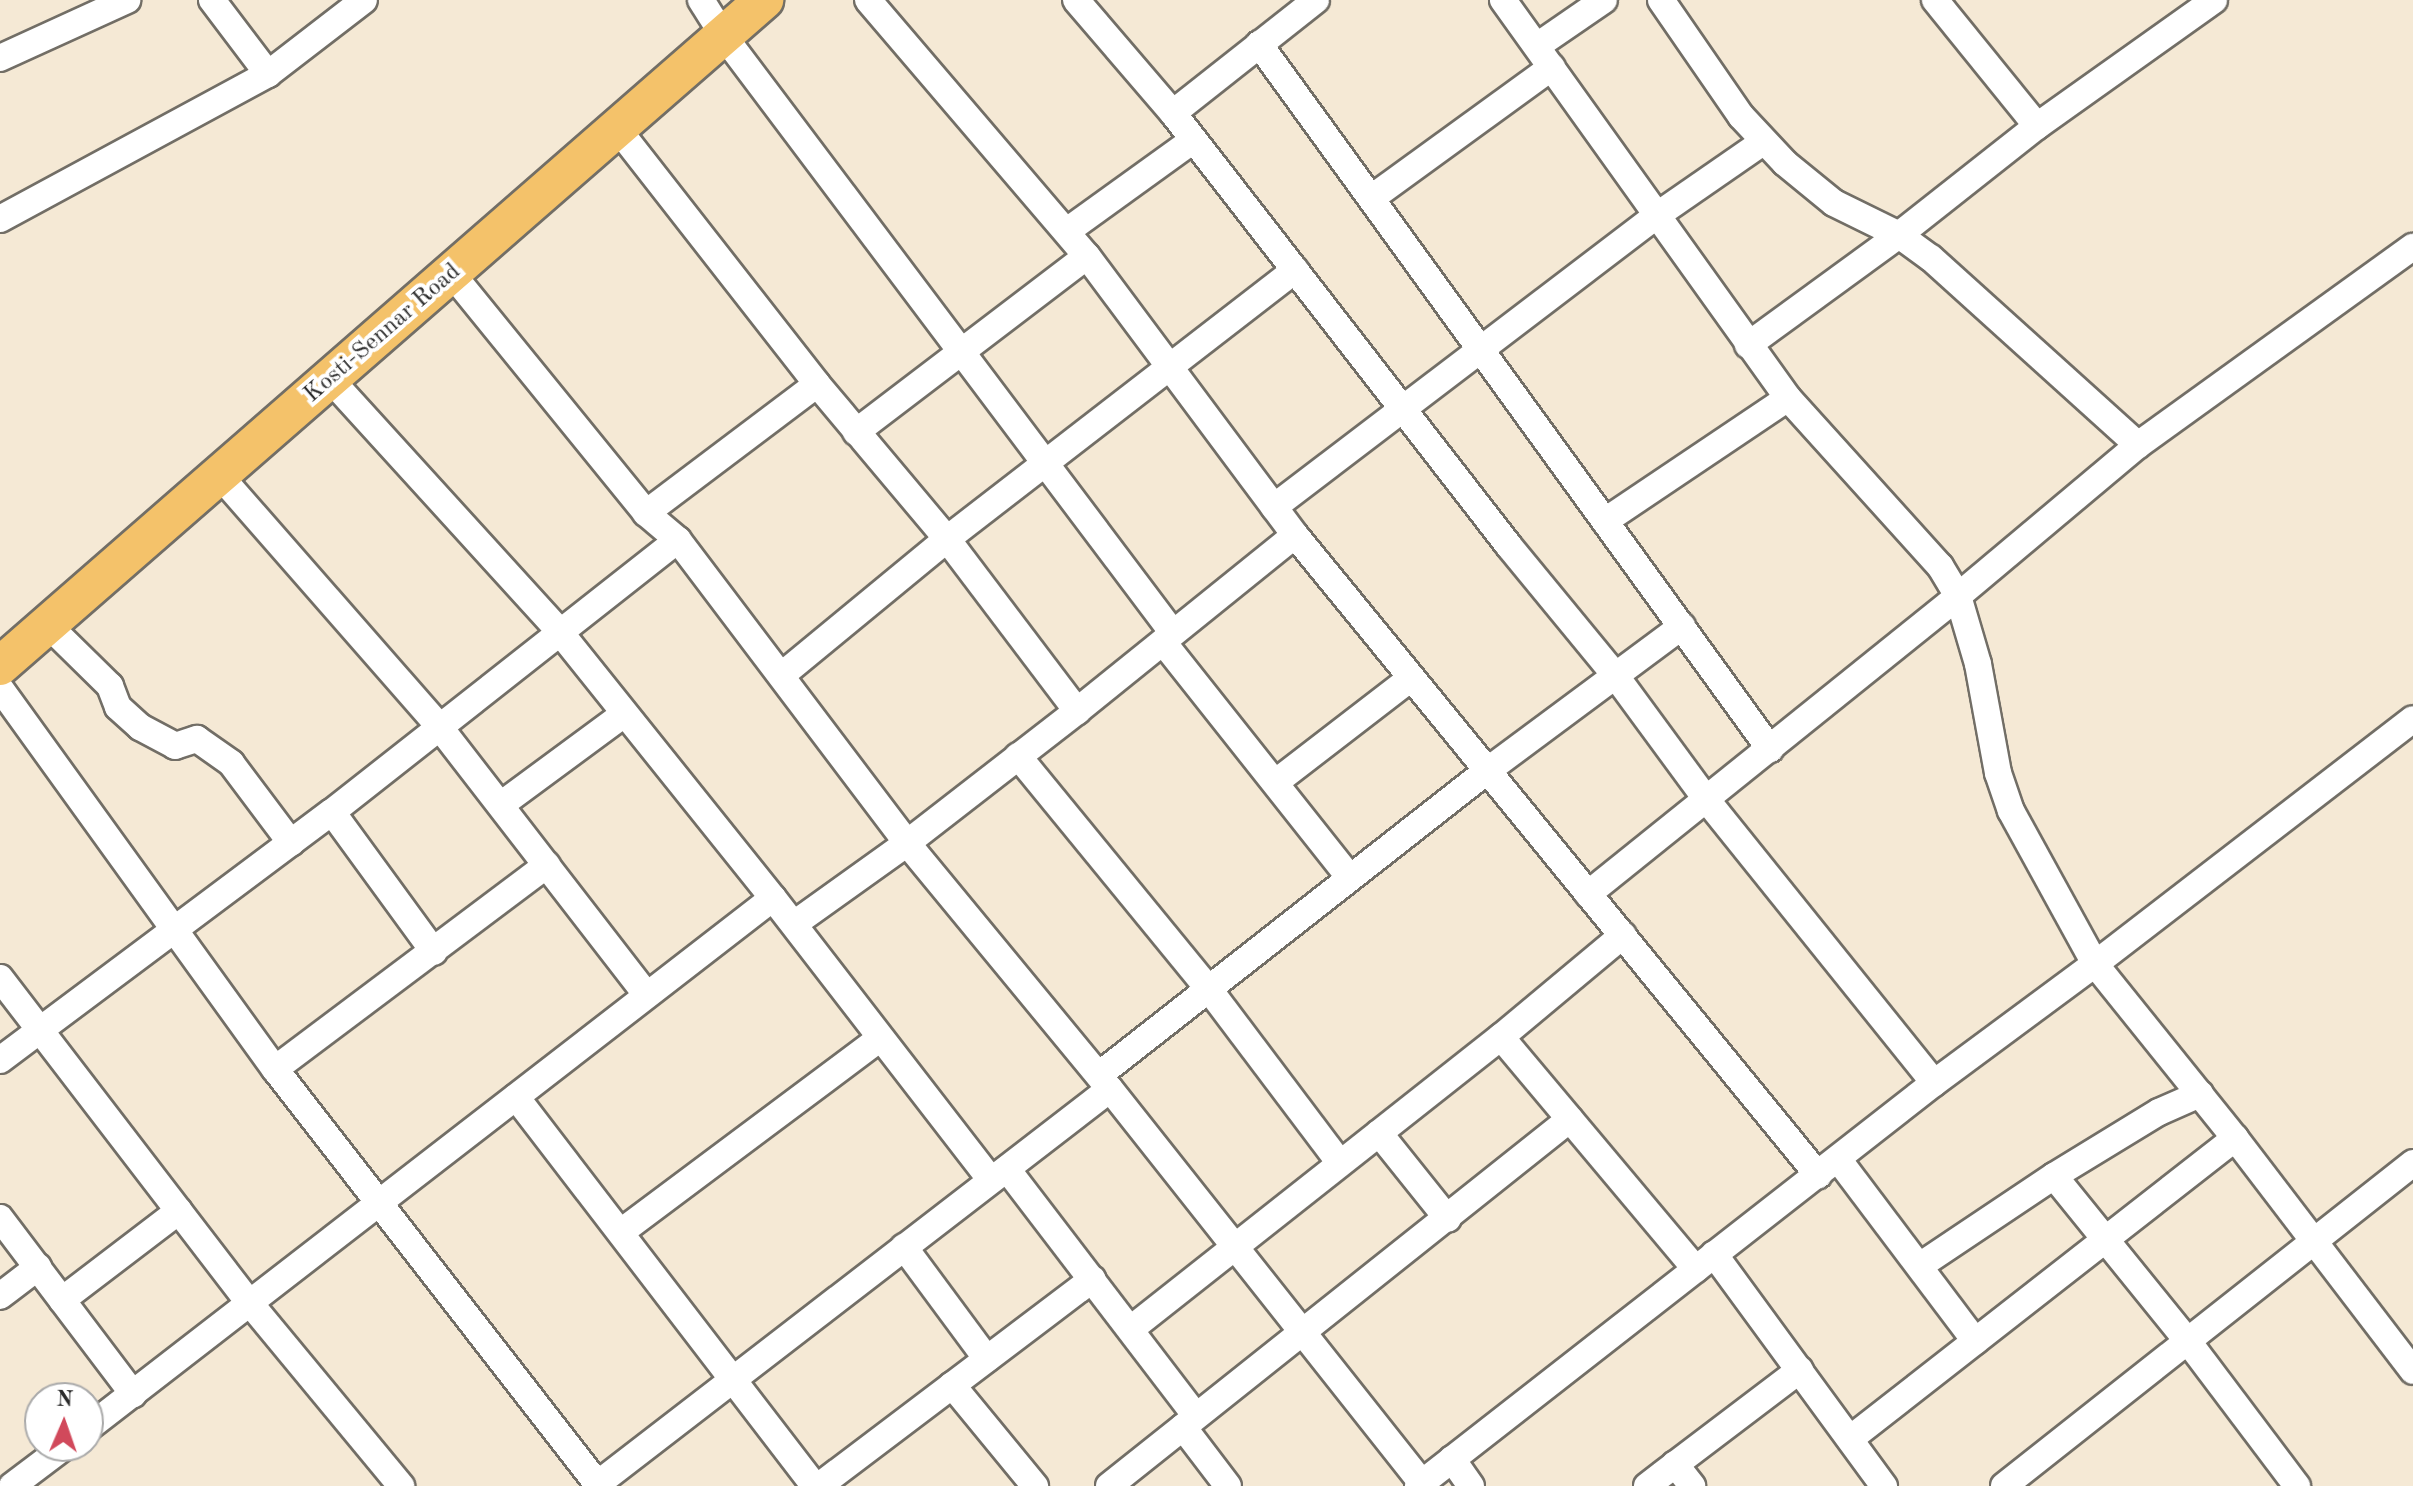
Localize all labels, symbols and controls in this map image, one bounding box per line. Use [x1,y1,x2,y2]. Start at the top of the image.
street label: Kosti-Sennar Road [299,258,467,410]
north arrow [24,1382,104,1462]
text: N [56,1389,74,1411]

